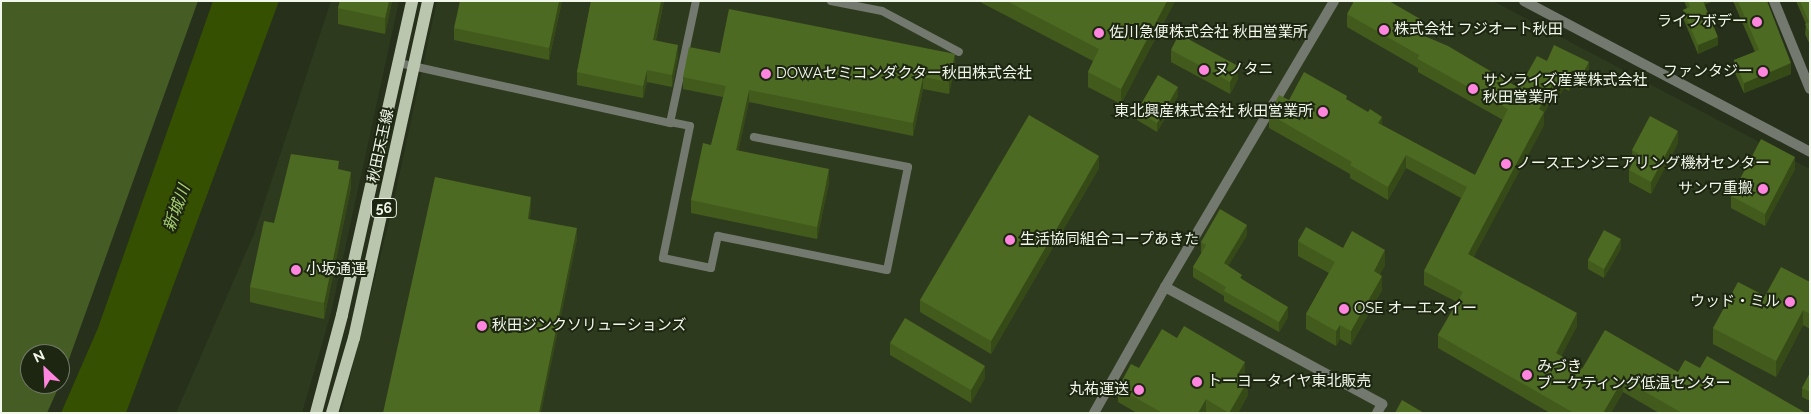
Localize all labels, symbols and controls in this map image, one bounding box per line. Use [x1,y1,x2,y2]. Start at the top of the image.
place label: ライフボデー [1657,13,1747,31]
marker: ライフボデー [1751,16,1763,28]
place label: 株式会社 フジオート秋田 [1394,21,1563,39]
place label: 佐川急便株式会社 秋田営業所 [1109,24,1308,42]
marker: 株式会社 フジオート秋田 [1378,24,1390,36]
marker: 佐川急便株式会社 秋田営業所 [1093,27,1105,39]
place label: ヌノタニ [1214,61,1274,79]
place label: ファンタジー [1663,63,1753,81]
marker: ヌノタニ [1198,64,1210,76]
place label: DOWAセミコンダクター秋田株式会社 [776,65,1033,83]
marker: ファンタジー [1757,66,1769,78]
marker: DOWAセミコンダクター秋田株式会社 [760,68,772,80]
place label: サンライズ産業株式会社 秋田営業所 [1483,71,1648,106]
marker: サンライズ産業株式会社 秋田営業所 [1467,83,1479,95]
place label: 東北興産株式会社 秋田営業所 [1114,103,1313,121]
marker: 東北興産株式会社 秋田営業所 [1317,106,1329,118]
street label: 秋田天王線 [364,107,398,185]
place label: ノースエンジニアリング機材センター [1516,155,1771,173]
marker: ノースエンジニアリング機材センター [1500,158,1512,170]
place label: サンワ重搬 [1678,180,1753,198]
water label: 新城川 [160,182,194,234]
marker: サンワ重搬 [1757,183,1769,195]
road number: 56 [370,197,398,220]
place label: 生活協同組合コープあきた [1020,231,1200,249]
marker: 生活協同組合コープあきた [1004,234,1016,246]
place label: 小坂通運 [306,261,366,279]
marker: 小坂通運 [290,264,302,276]
place label: ウッド・ミル [1690,293,1780,311]
marker: ウッド・ミル [1784,296,1796,308]
place label: OSE オーエスイー [1354,300,1477,318]
marker: OSE オーエスイー [1338,303,1350,315]
place label: 秋田ジンクソリューションズ [492,317,687,335]
marker: 秋田ジンクソリューションズ [476,320,488,332]
north arrow [20,344,70,394]
text: N [31,347,47,366]
place label: みづき ブーケティング低温センター [1537,357,1732,392]
marker: みづき ブーケティング低温センター [1521,369,1533,381]
place label: トーヨータイヤ東北販売 [1207,373,1372,391]
marker: トーヨータイヤ東北販売 [1191,376,1203,388]
place label: 丸祐運送 [1069,381,1129,399]
marker: 丸祐運送 [1133,384,1145,396]

